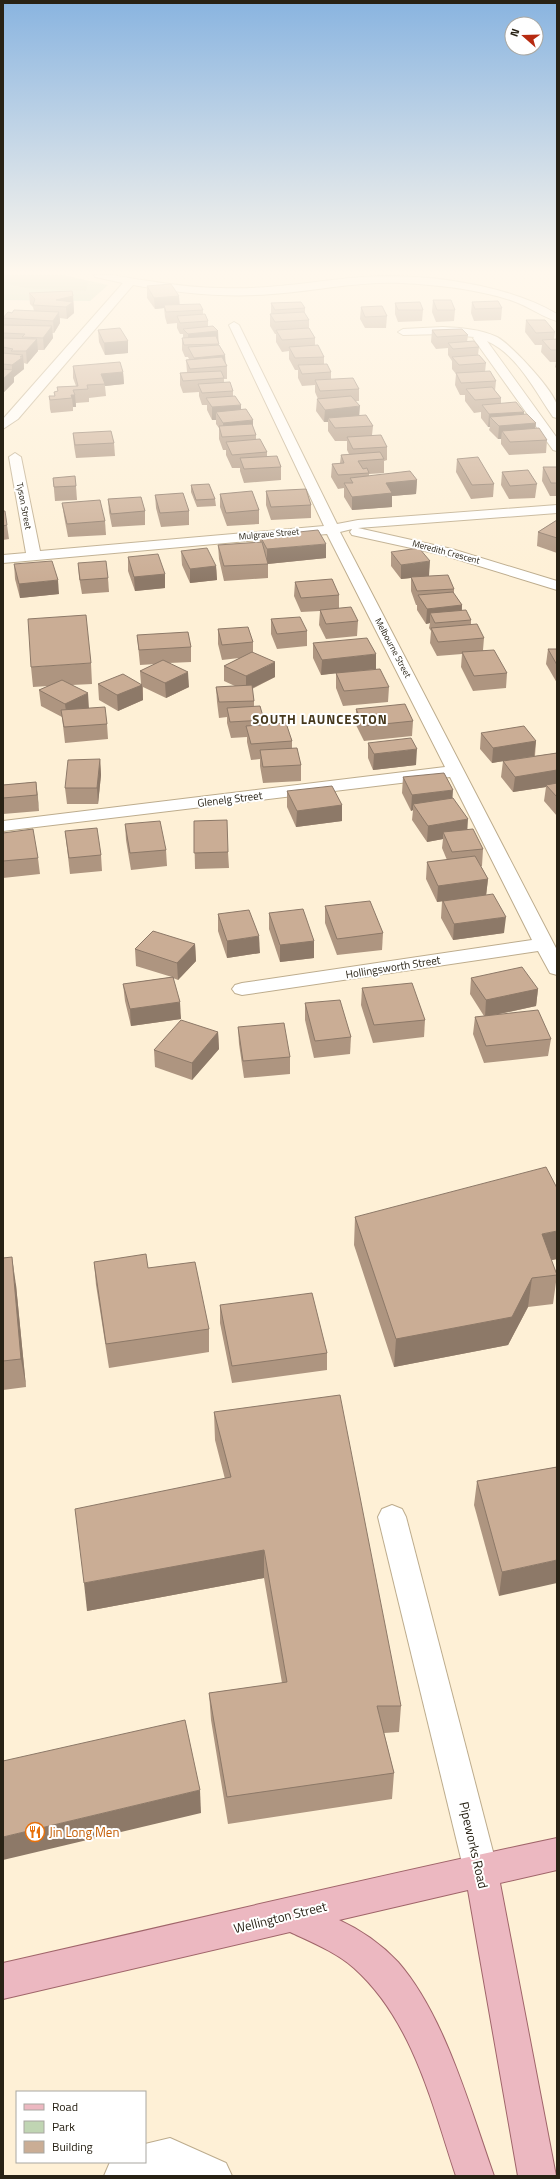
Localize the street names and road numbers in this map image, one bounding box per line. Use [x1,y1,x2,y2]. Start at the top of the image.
street label: Tyson Street [14,481,36,531]
street label: Mulgrave Street [238,524,301,543]
street label: Meredith Crescent [411,536,482,567]
street label: Melbourne Street [372,616,415,681]
street label: Glenelg Street [197,787,264,811]
street label: Hollingsworth Street [344,952,442,982]
street label: Pipeworks Road [454,1800,494,1890]
street label: Wellington Street [231,1896,329,1938]

